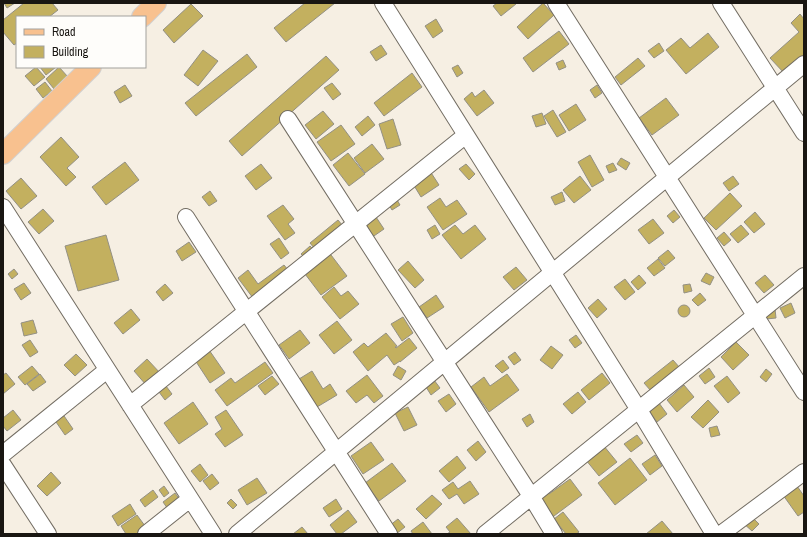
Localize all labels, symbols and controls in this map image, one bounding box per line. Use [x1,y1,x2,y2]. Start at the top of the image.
legend [16,16,146,68]
text: Road [52,24,76,40]
text: Building [52,44,89,60]

